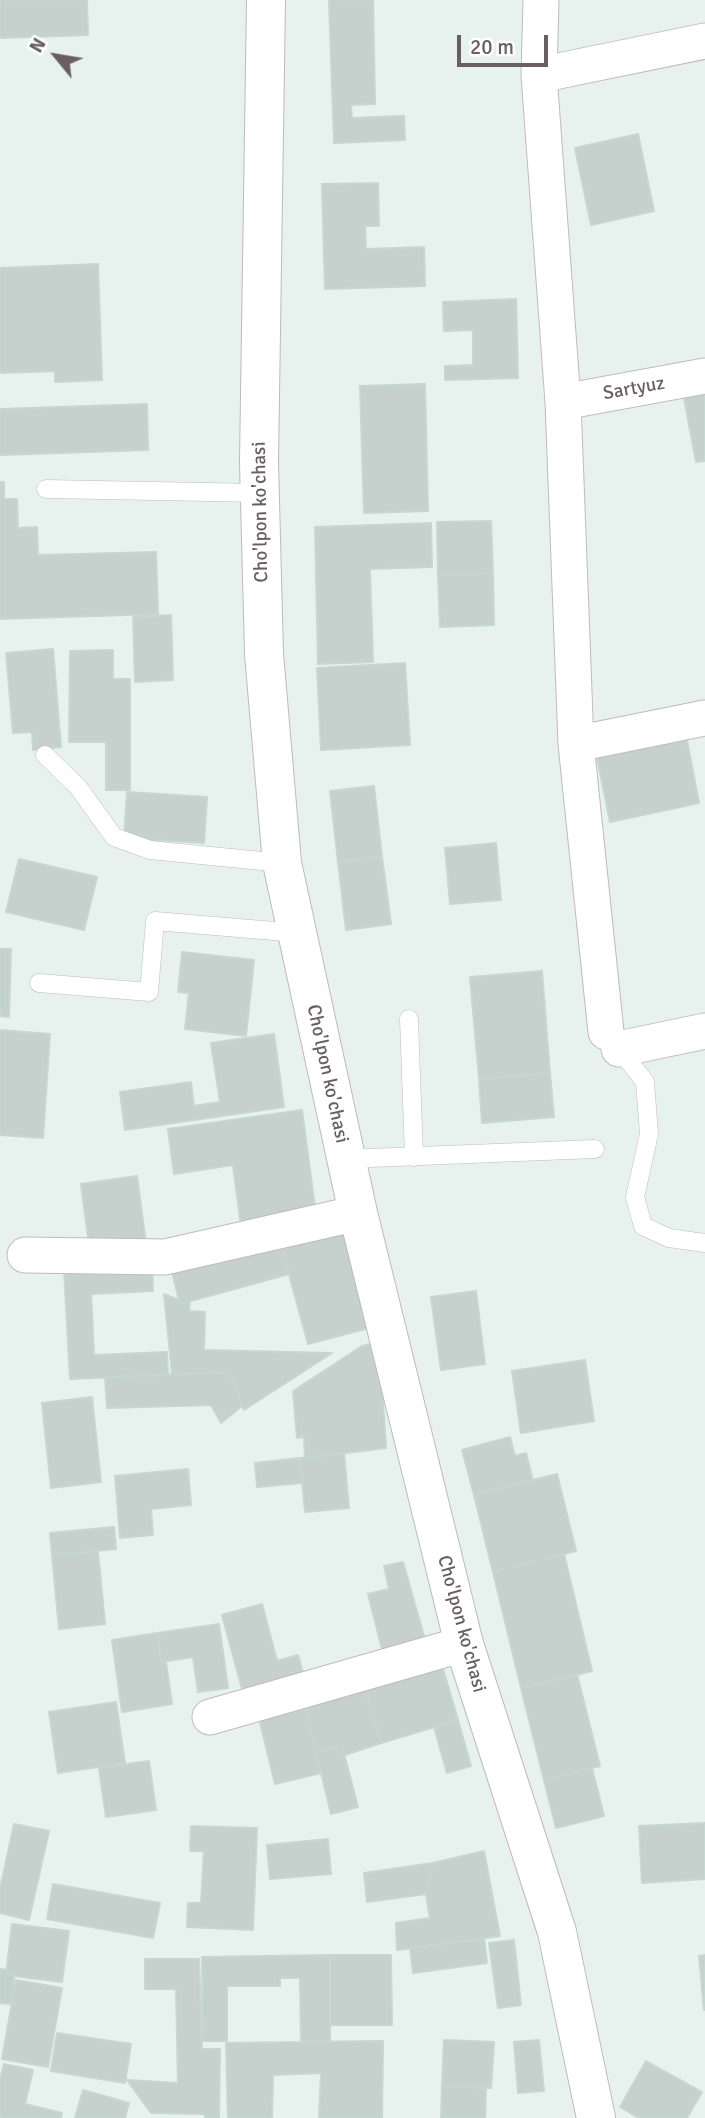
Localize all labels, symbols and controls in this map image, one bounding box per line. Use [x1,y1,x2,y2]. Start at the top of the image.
north arrow [21,21,91,91]
scale bar [460,21,551,65]
text: N [24,34,52,57]
text: 20 m [470,34,514,60]
street label: Sartyuz [601,372,667,406]
street label: Cho'lpon ko'chasi [248,441,274,583]
street label: Cho'lpon ko'chasi [301,1003,353,1145]
street label: Cho'lpon ko'chasi [432,1553,490,1695]

